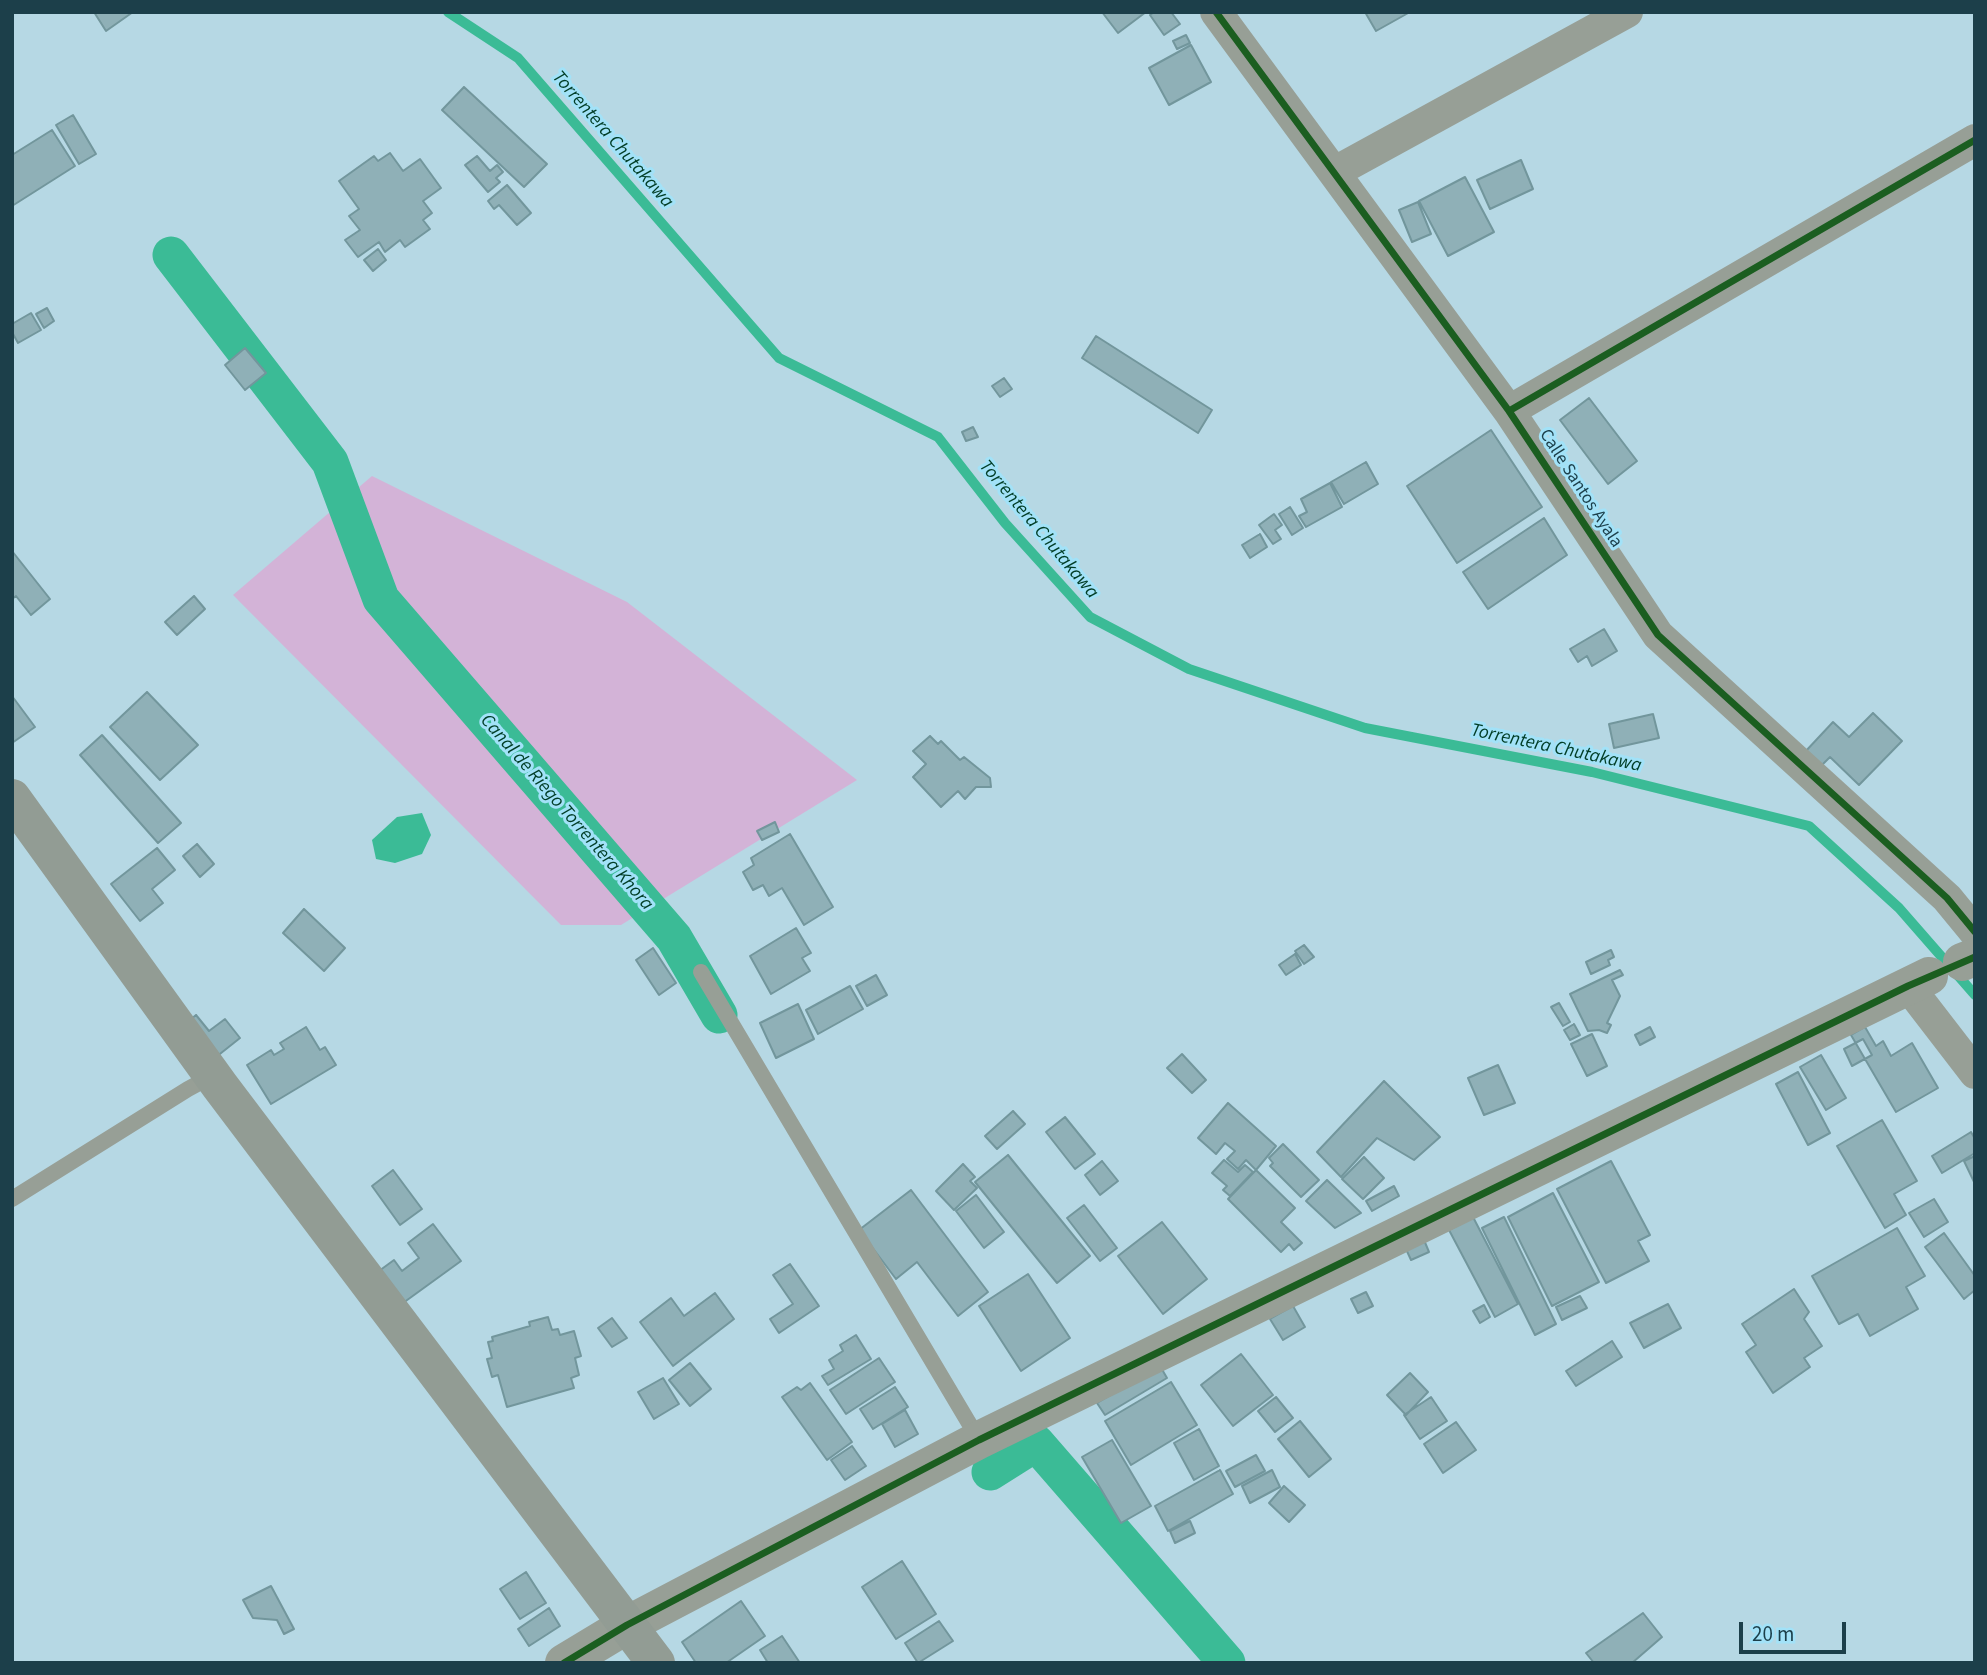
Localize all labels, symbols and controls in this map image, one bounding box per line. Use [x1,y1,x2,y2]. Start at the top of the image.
water label: Torrentera Chutakawa [546,67,678,213]
street label: Calle Santos Ayala [1534,426,1626,552]
water label: Torrentera Chutakawa [973,456,1103,604]
water label: Canal de Riego Torrentera Khora [475,710,657,916]
water label: Torrentera Chutakawa [1468,720,1644,778]
scale bar [1742,1608,1849,1652]
text: 20 m [1752,1619,1794,1649]

